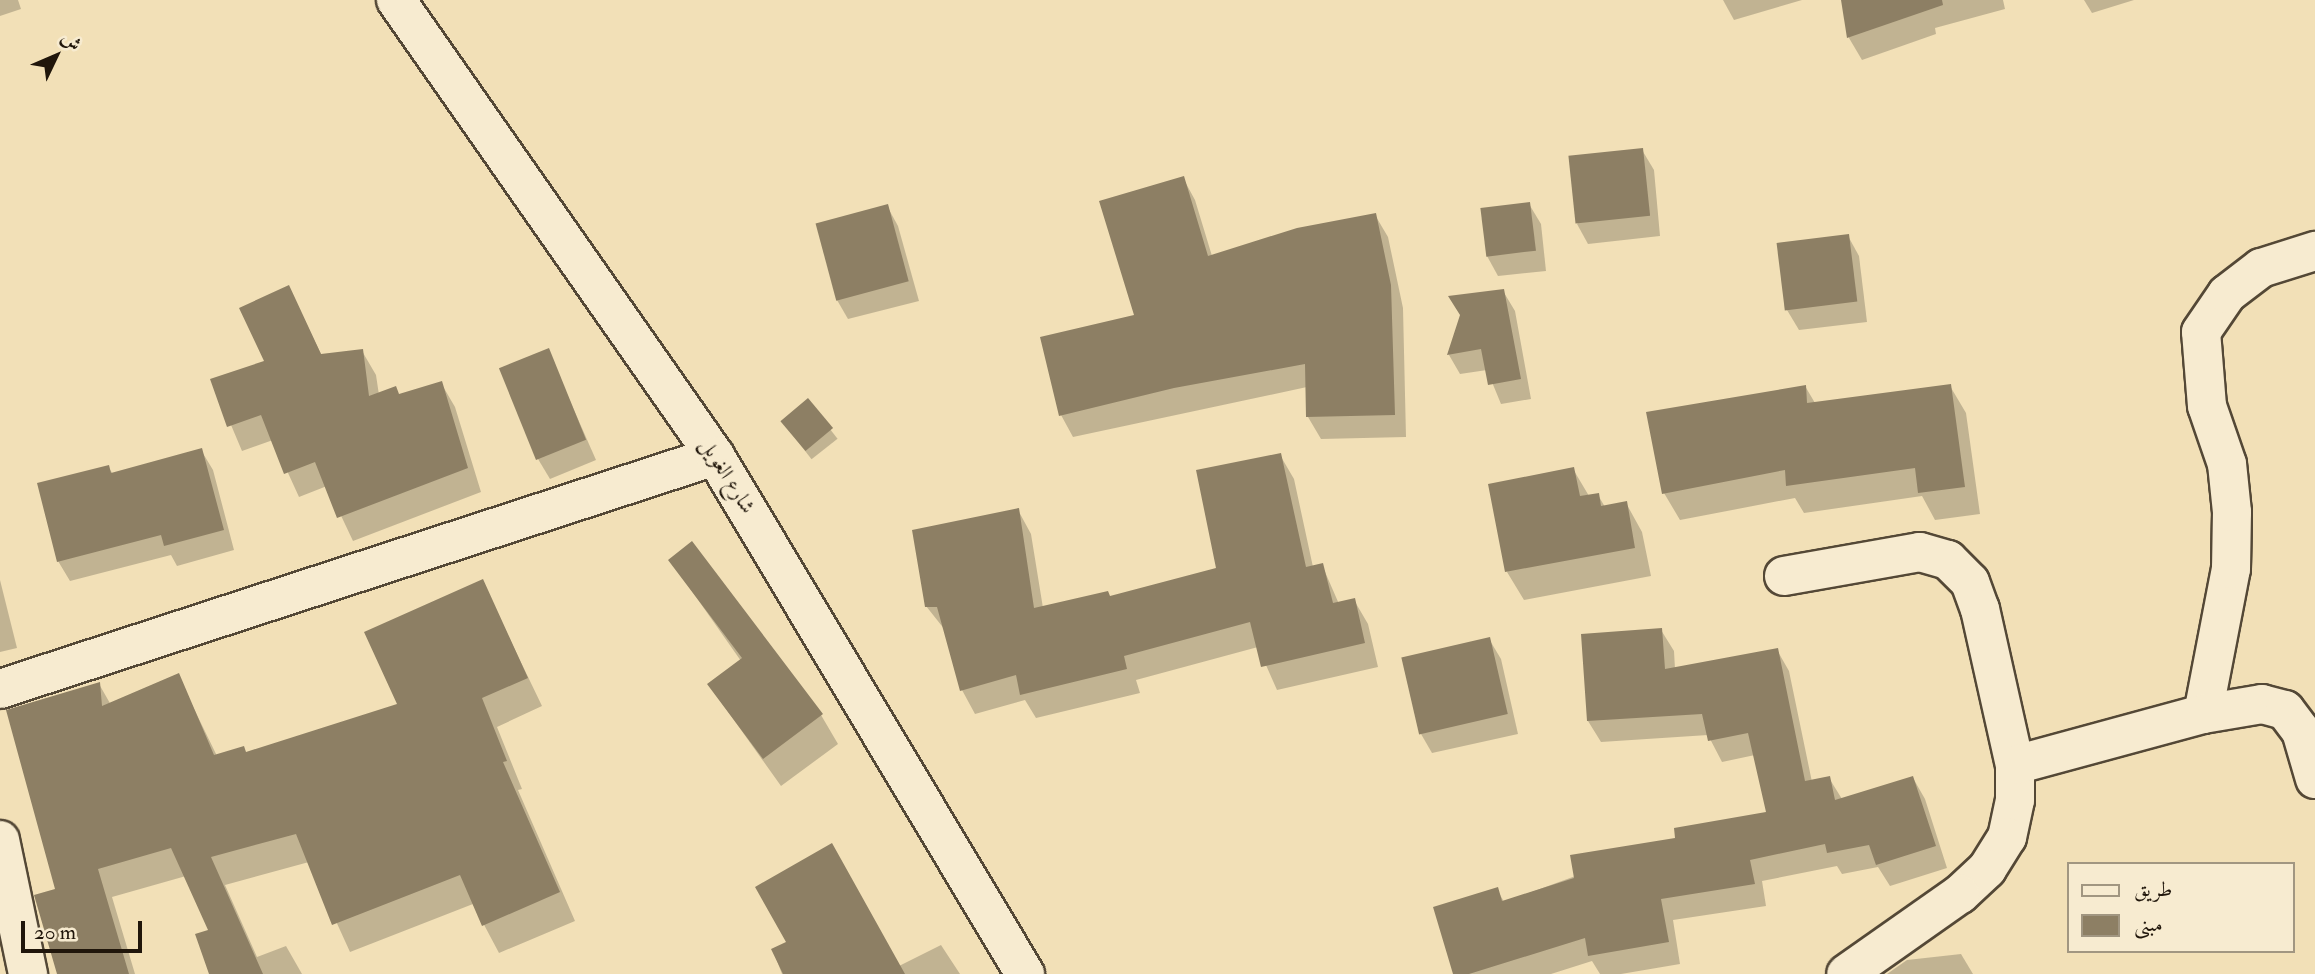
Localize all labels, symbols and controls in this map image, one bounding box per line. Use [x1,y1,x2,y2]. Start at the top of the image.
north arrow [21,21,91,91]
text: ش [56,26,86,57]
street label: شارع الغويل [694,434,760,518]
legend [2066,862,2294,953]
text: طريق [2134,876,2172,903]
scale bar [24,908,145,952]
text: مبنى [2134,911,2163,938]
text: 20 m [34,919,76,946]

